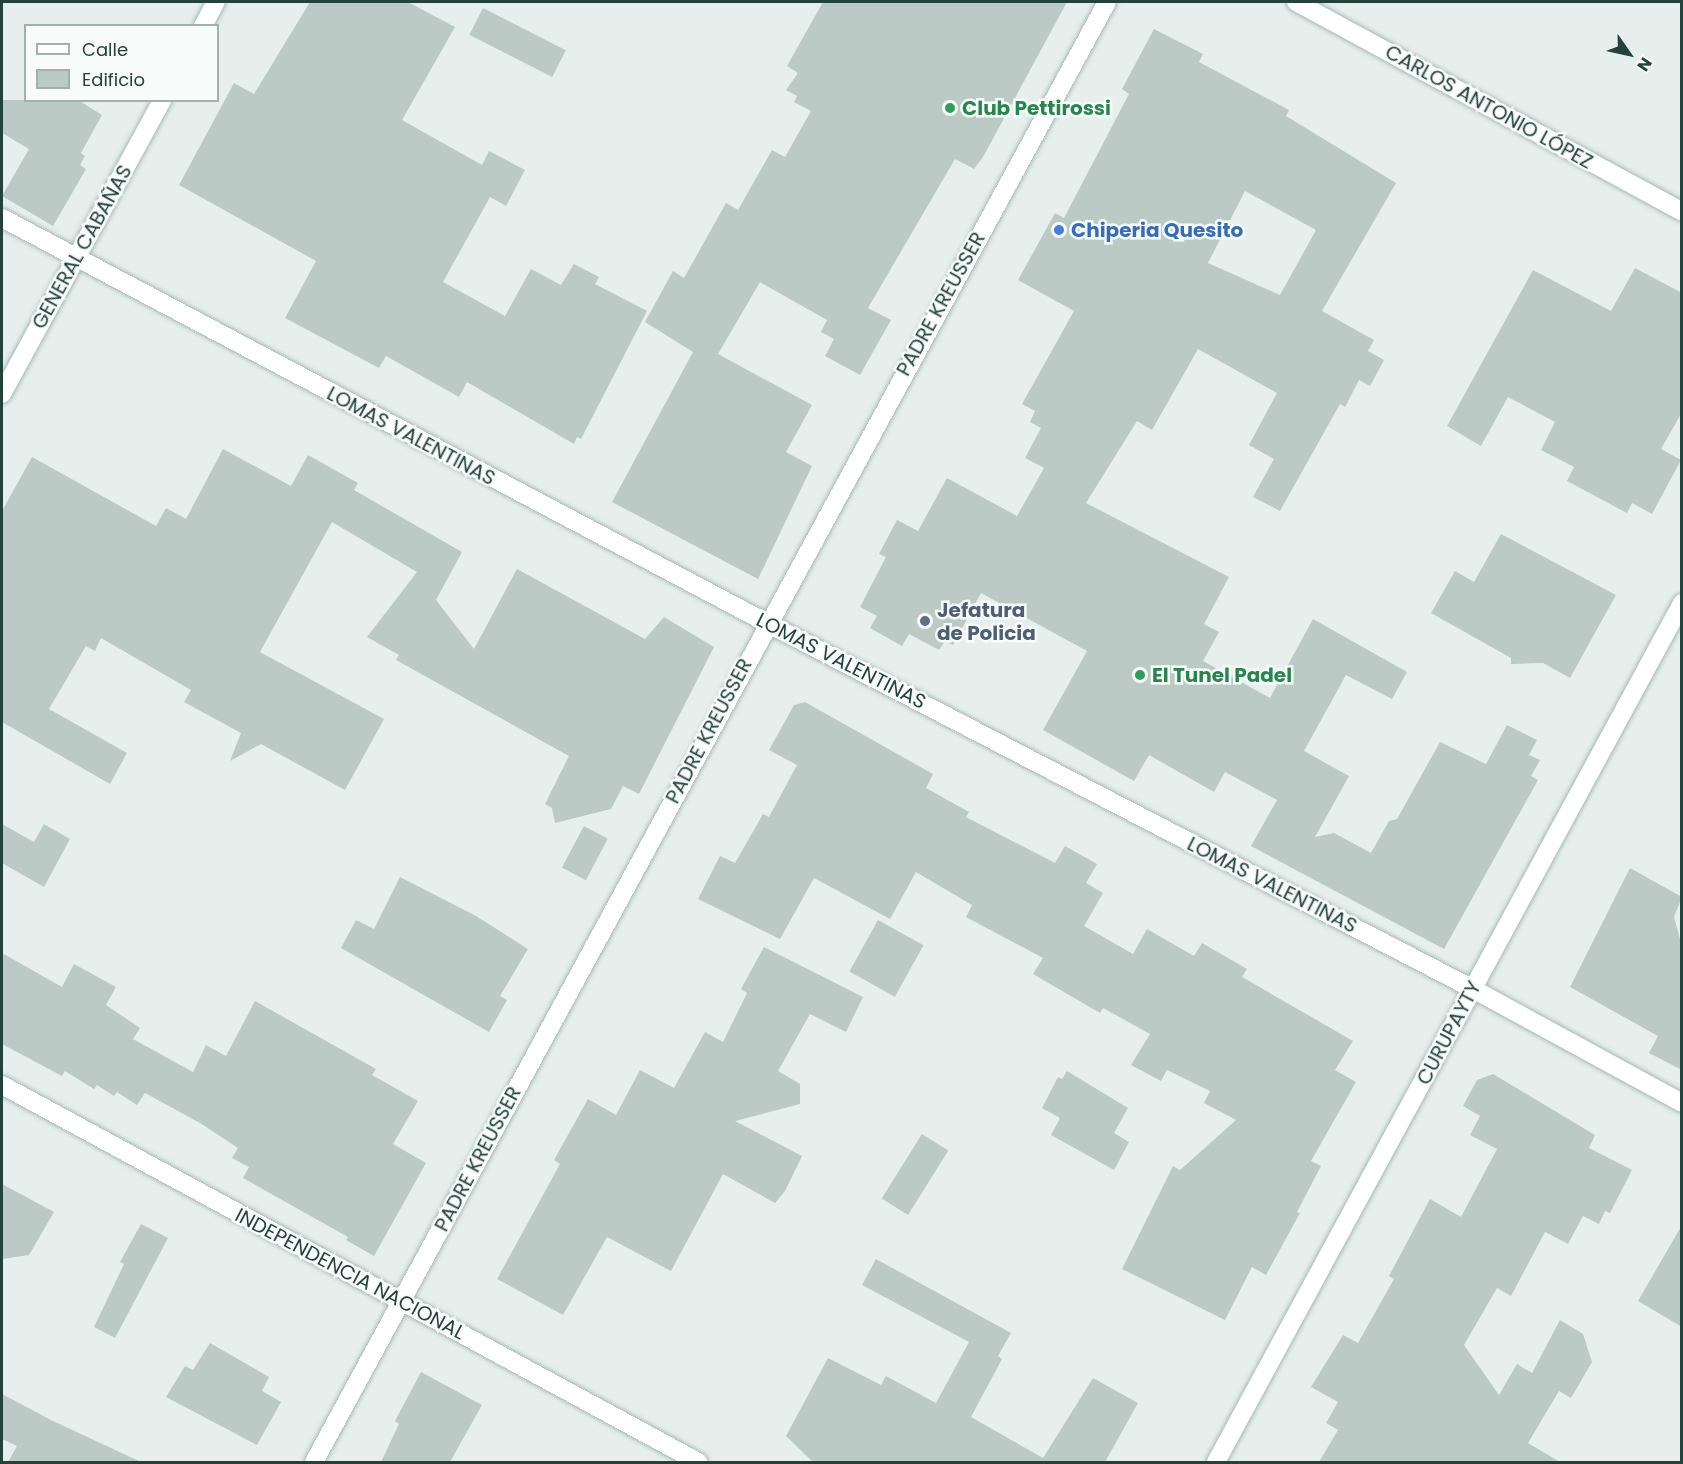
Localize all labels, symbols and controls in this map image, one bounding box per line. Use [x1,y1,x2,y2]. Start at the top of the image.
legend [24,24,219,102]
north arrow [1599,24,1659,84]
text: Calle [82,37,128,62]
street label: CARLOS ANTONIO LÓPEZ [1381,40,1597,174]
text: N [1631,53,1657,76]
text: Edificio [82,67,145,92]
place label: Club Pettirossi [962,96,1111,120]
marker: Club Pettirossi [943,101,957,115]
street label: GENERAL CABAÑAS [27,161,137,333]
place label: Chiperia Quesito [1071,218,1243,242]
marker: Chiperia Quesito [1052,223,1066,237]
street label: PADRE KREUSSER [892,228,990,380]
street label: LOMAS VALENTINAS [323,381,499,491]
place label: Jefatura de Policia [937,598,1036,645]
street label: LOMAS VALENTINAS [752,608,930,714]
marker: Jefatura de Policia [918,614,932,628]
street label: PADRE KREUSSER [661,654,757,808]
place label: El Tunel Padel [1152,663,1292,687]
marker: El Tunel Padel [1133,668,1147,682]
street label: LOMAS VALENTINAS [1183,832,1361,938]
street label: CURUPAYTY [1412,977,1486,1089]
street label: PADRE KREUSSER [430,1082,526,1236]
street label: INDEPENDENCIA NACIONAL [231,1203,469,1345]

